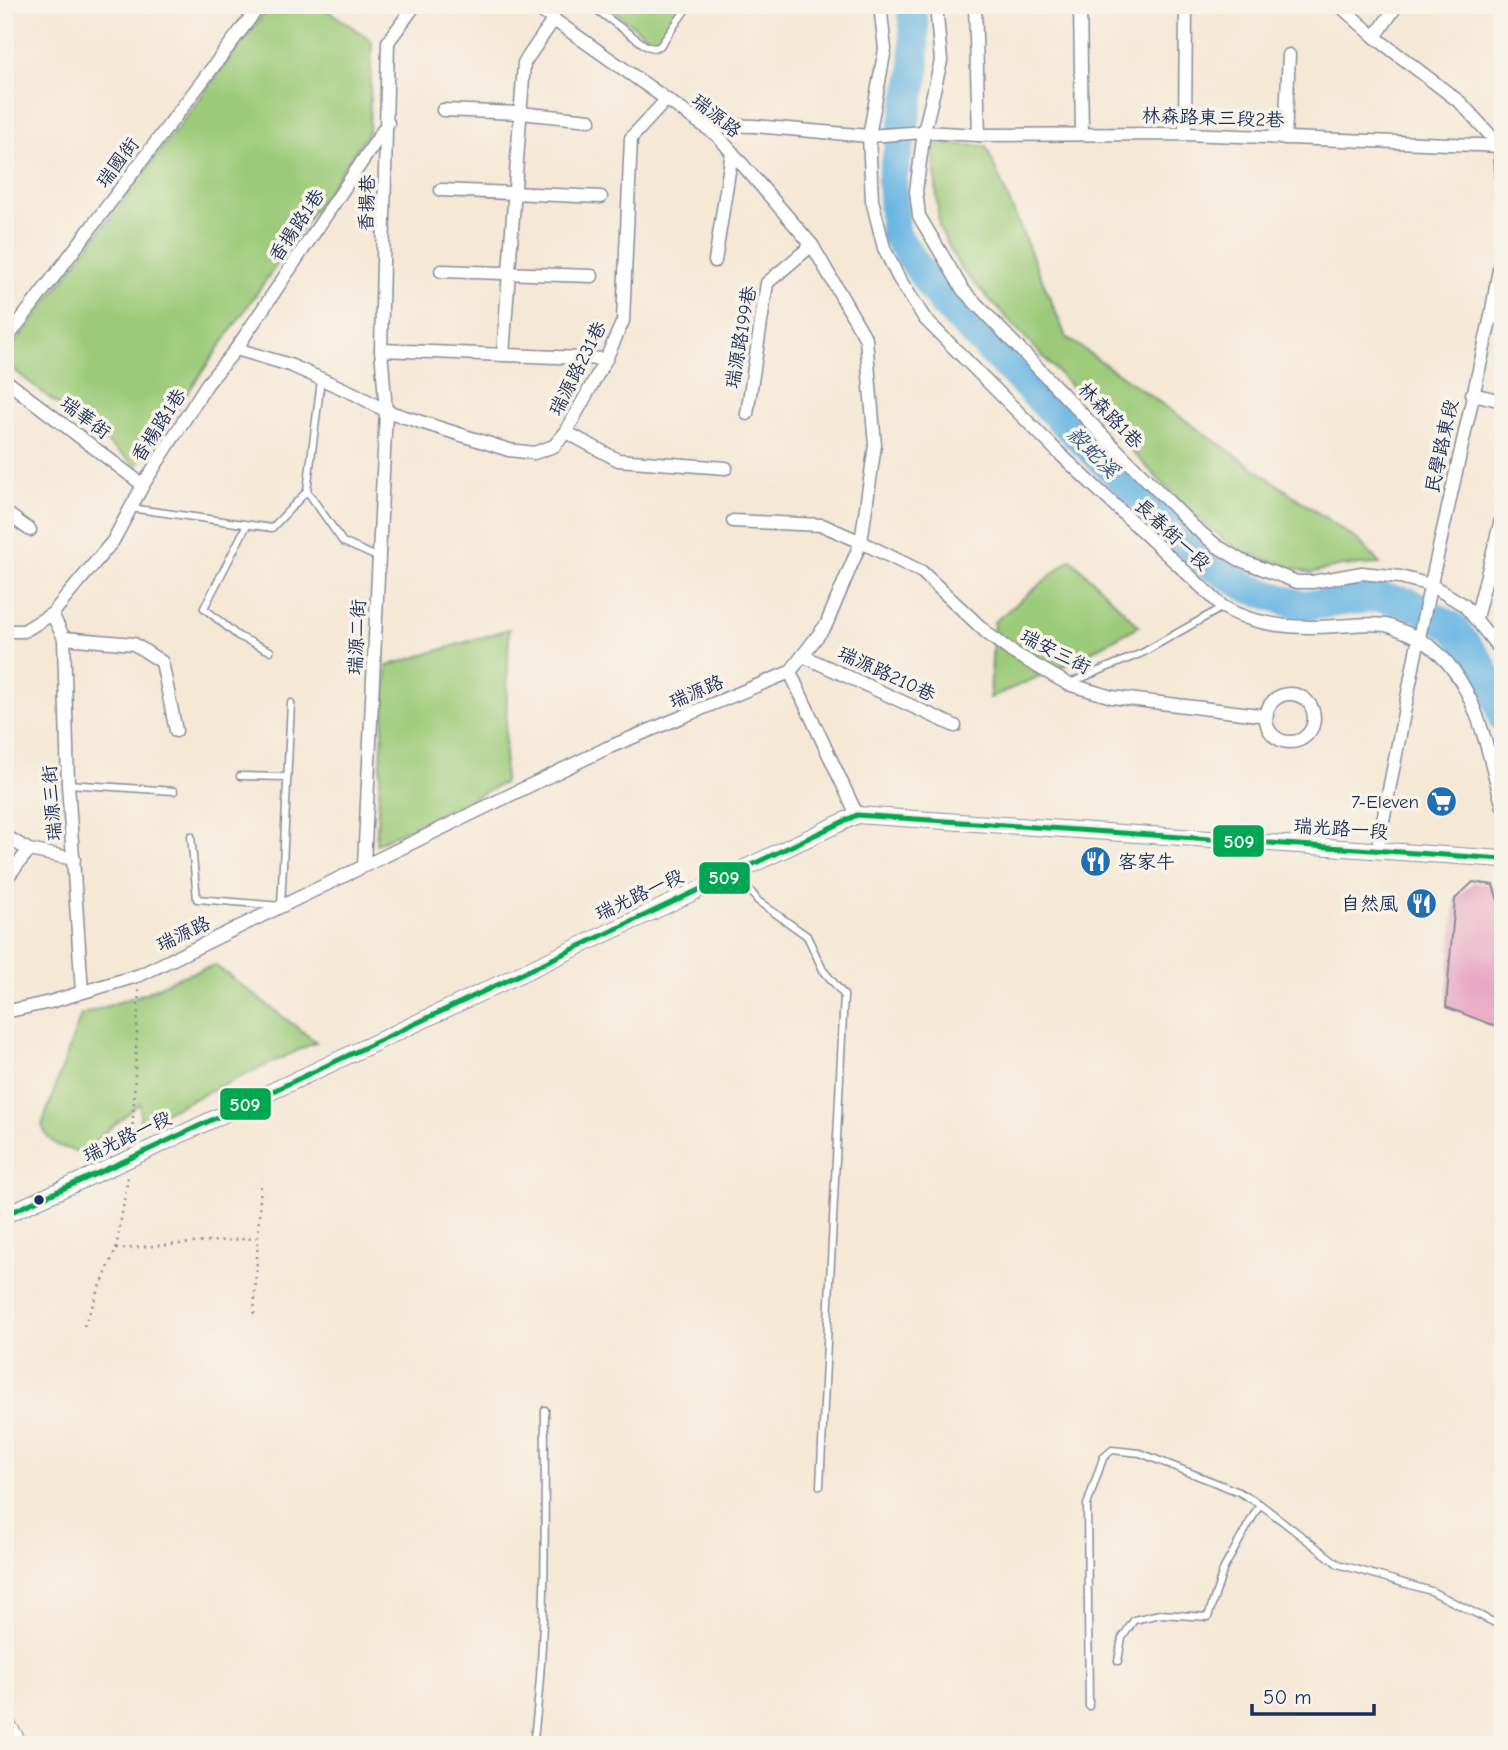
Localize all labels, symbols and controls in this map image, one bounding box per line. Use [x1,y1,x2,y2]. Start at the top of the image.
street label: 瑞源路 [687,89,745,142]
street label: 林森路東三段2巷 [1141,105,1285,131]
street label: 瑞國街 [92,133,144,192]
street label: 香揚巷 [355,174,379,232]
street label: 香揚路1巷 [264,185,329,266]
street label: 瑞源路199巷 [721,284,761,390]
street label: 瑞源路231巷 [545,318,611,419]
street label: 林森路1巷 [1073,378,1147,453]
street label: 香楊路1巷 [127,385,191,467]
street label: 瑞華街 [56,392,115,444]
street label: 民學路東段 [1421,397,1463,495]
water label: 殺蛇溪 [1062,421,1124,483]
street label: 長春街一段 [1130,494,1215,575]
street label: 瑞源二街 [344,599,370,676]
street label: 瑞安三街 [1017,625,1094,679]
street label: 瑞源路210巷 [834,642,939,706]
street label: 瑞源路 [666,671,727,713]
street label: 瑞源三街 [38,764,66,842]
supermarket icon: 7-Eleven [1425,784,1459,818]
place label: 7-Eleven [1351,791,1419,813]
street label: 瑞光路一段 [1293,815,1389,843]
line badge: 509 [1212,824,1265,858]
text: 509 [1224,831,1254,853]
restaurant icon: 客家牛 [1078,844,1112,878]
place label: 客家牛 [1118,851,1175,873]
line badge: 509 [698,861,751,895]
street label: 瑞光路一段 [592,865,687,925]
text: 509 [709,867,739,889]
restaurant icon: 自然風 [1404,886,1438,920]
place label: 自然風 [1341,893,1398,915]
street label: 瑞源路 [153,912,214,956]
line badge: 509 [219,1087,272,1121]
text: 509 [230,1094,260,1116]
street label: 瑞光路一段 [80,1107,175,1167]
unlabelled marker [32,1193,46,1207]
scale bar [1252,1673,1375,1717]
text: 50 m [1263,1685,1312,1709]

